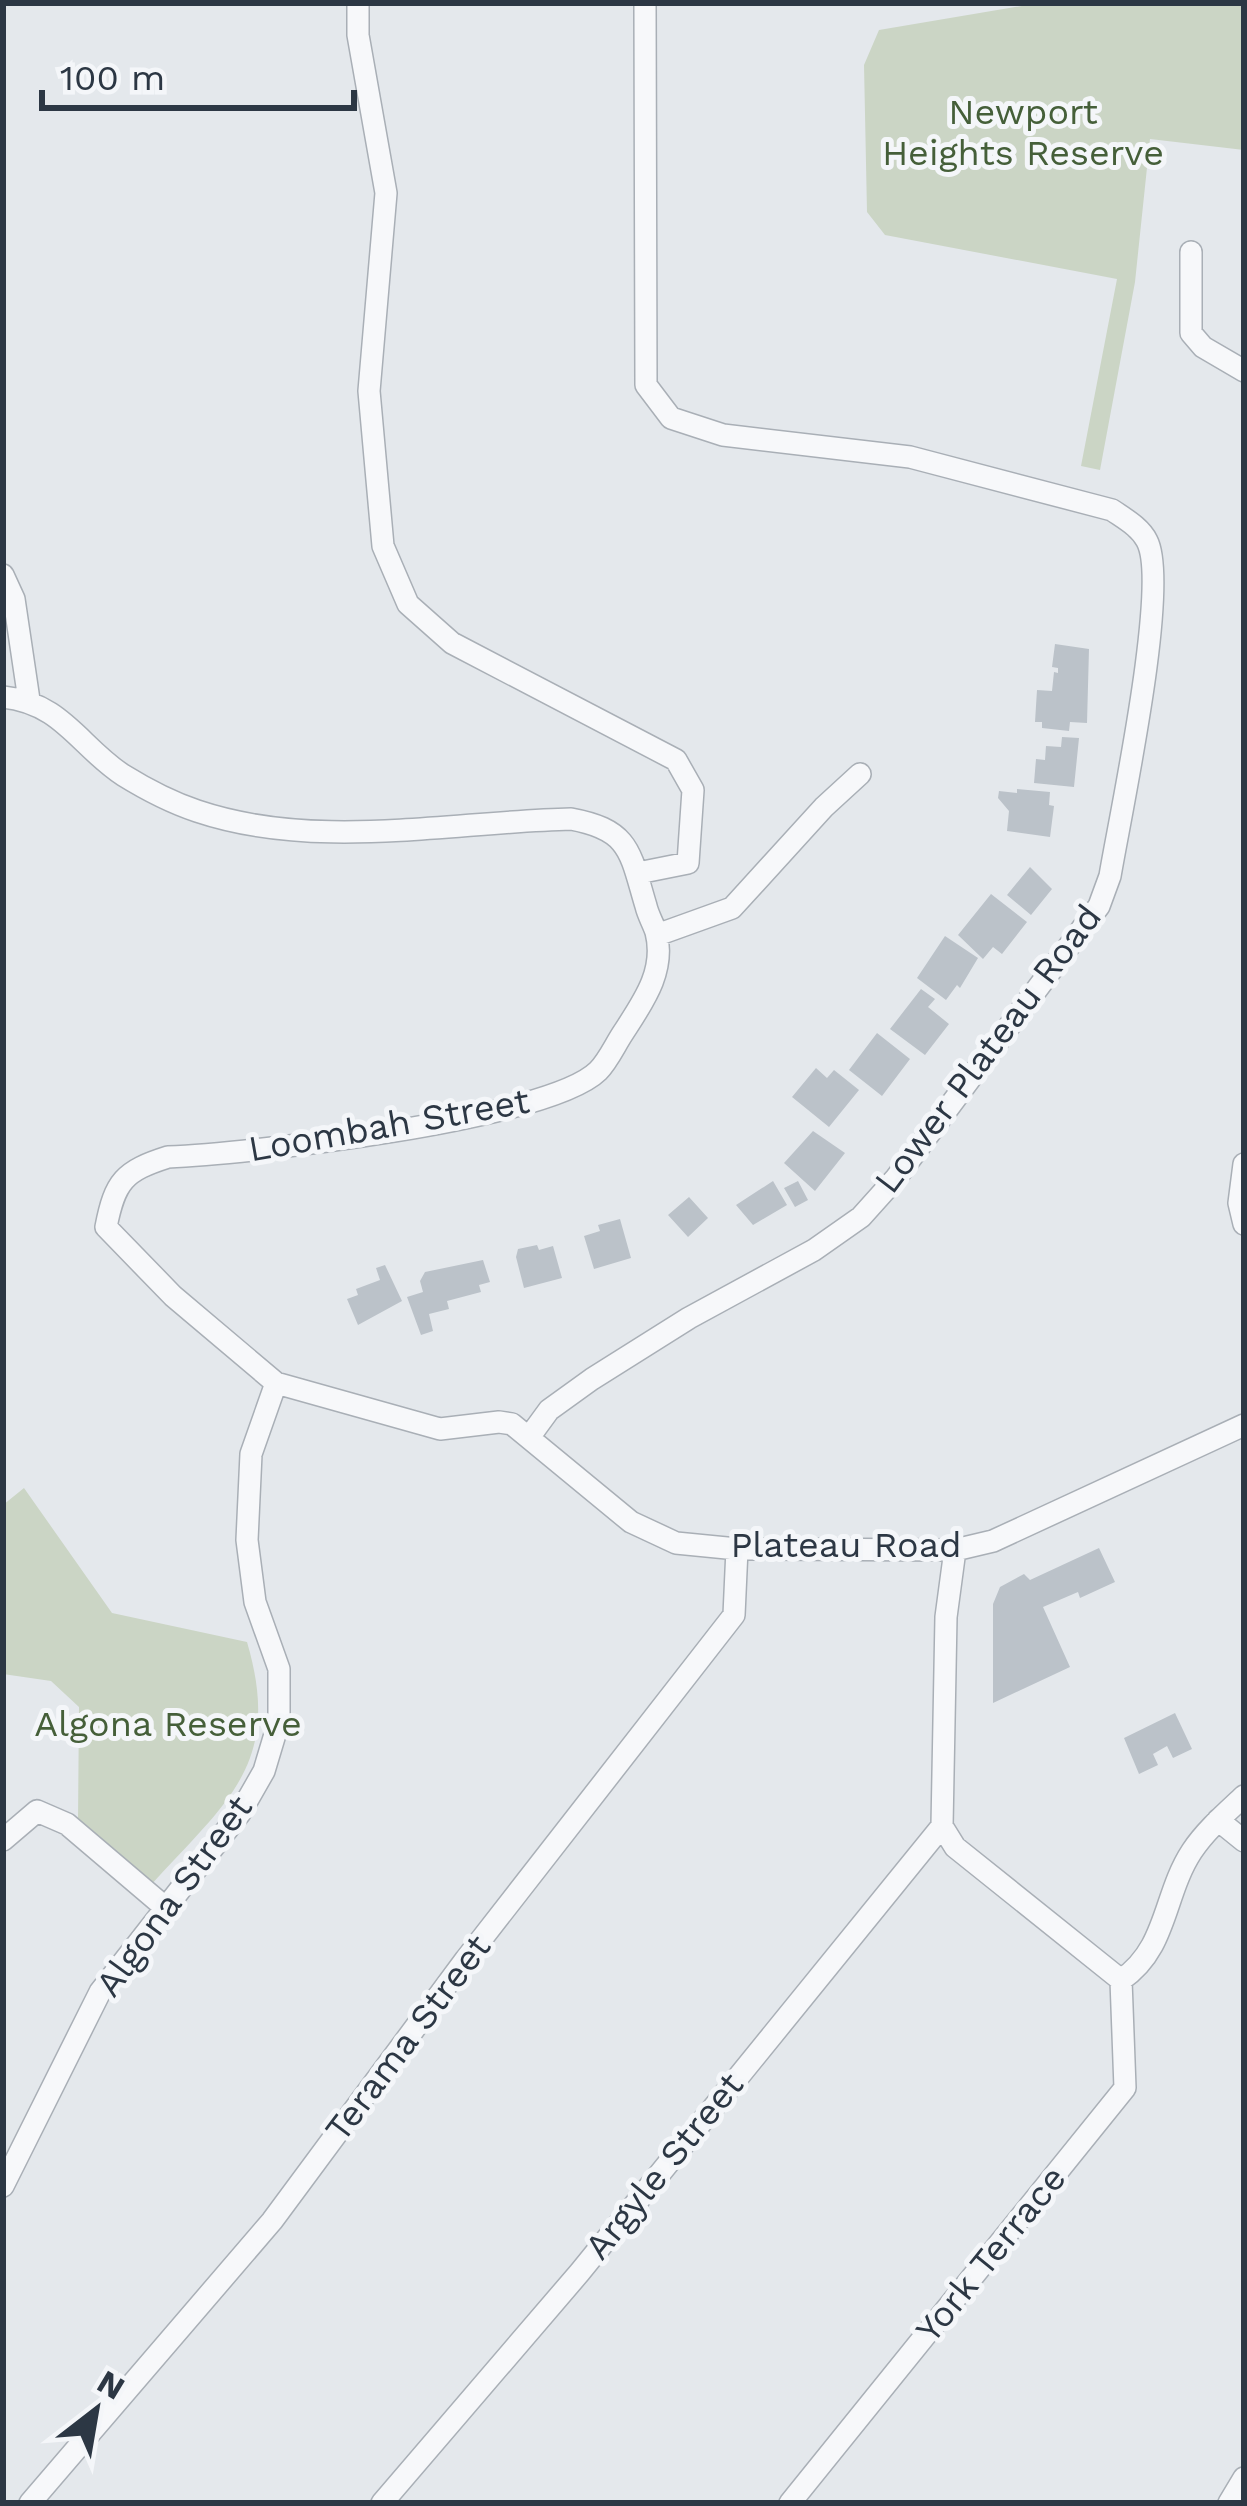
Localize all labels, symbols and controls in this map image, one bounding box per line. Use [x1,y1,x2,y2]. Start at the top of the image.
scale bar [42,36,354,110]
text: 100 m [60,57,165,99]
park label: Newport Heights Reserve [882,91,1164,174]
street label: Lower Plateau Road [866,897,1110,1201]
street label: Loombah Street [245,1080,533,1170]
street label: Plateau Road [730,1524,962,1566]
park label: Algona Reserve [34,1703,302,1745]
street label: Algona Street [87,1787,261,2005]
street label: Terama Street [317,1926,499,2150]
street label: Argyle Street [576,2064,752,2268]
street label: York Terrace [907,2158,1075,2350]
north arrow [36,2350,156,2470]
text: N [91,2362,132,2408]

